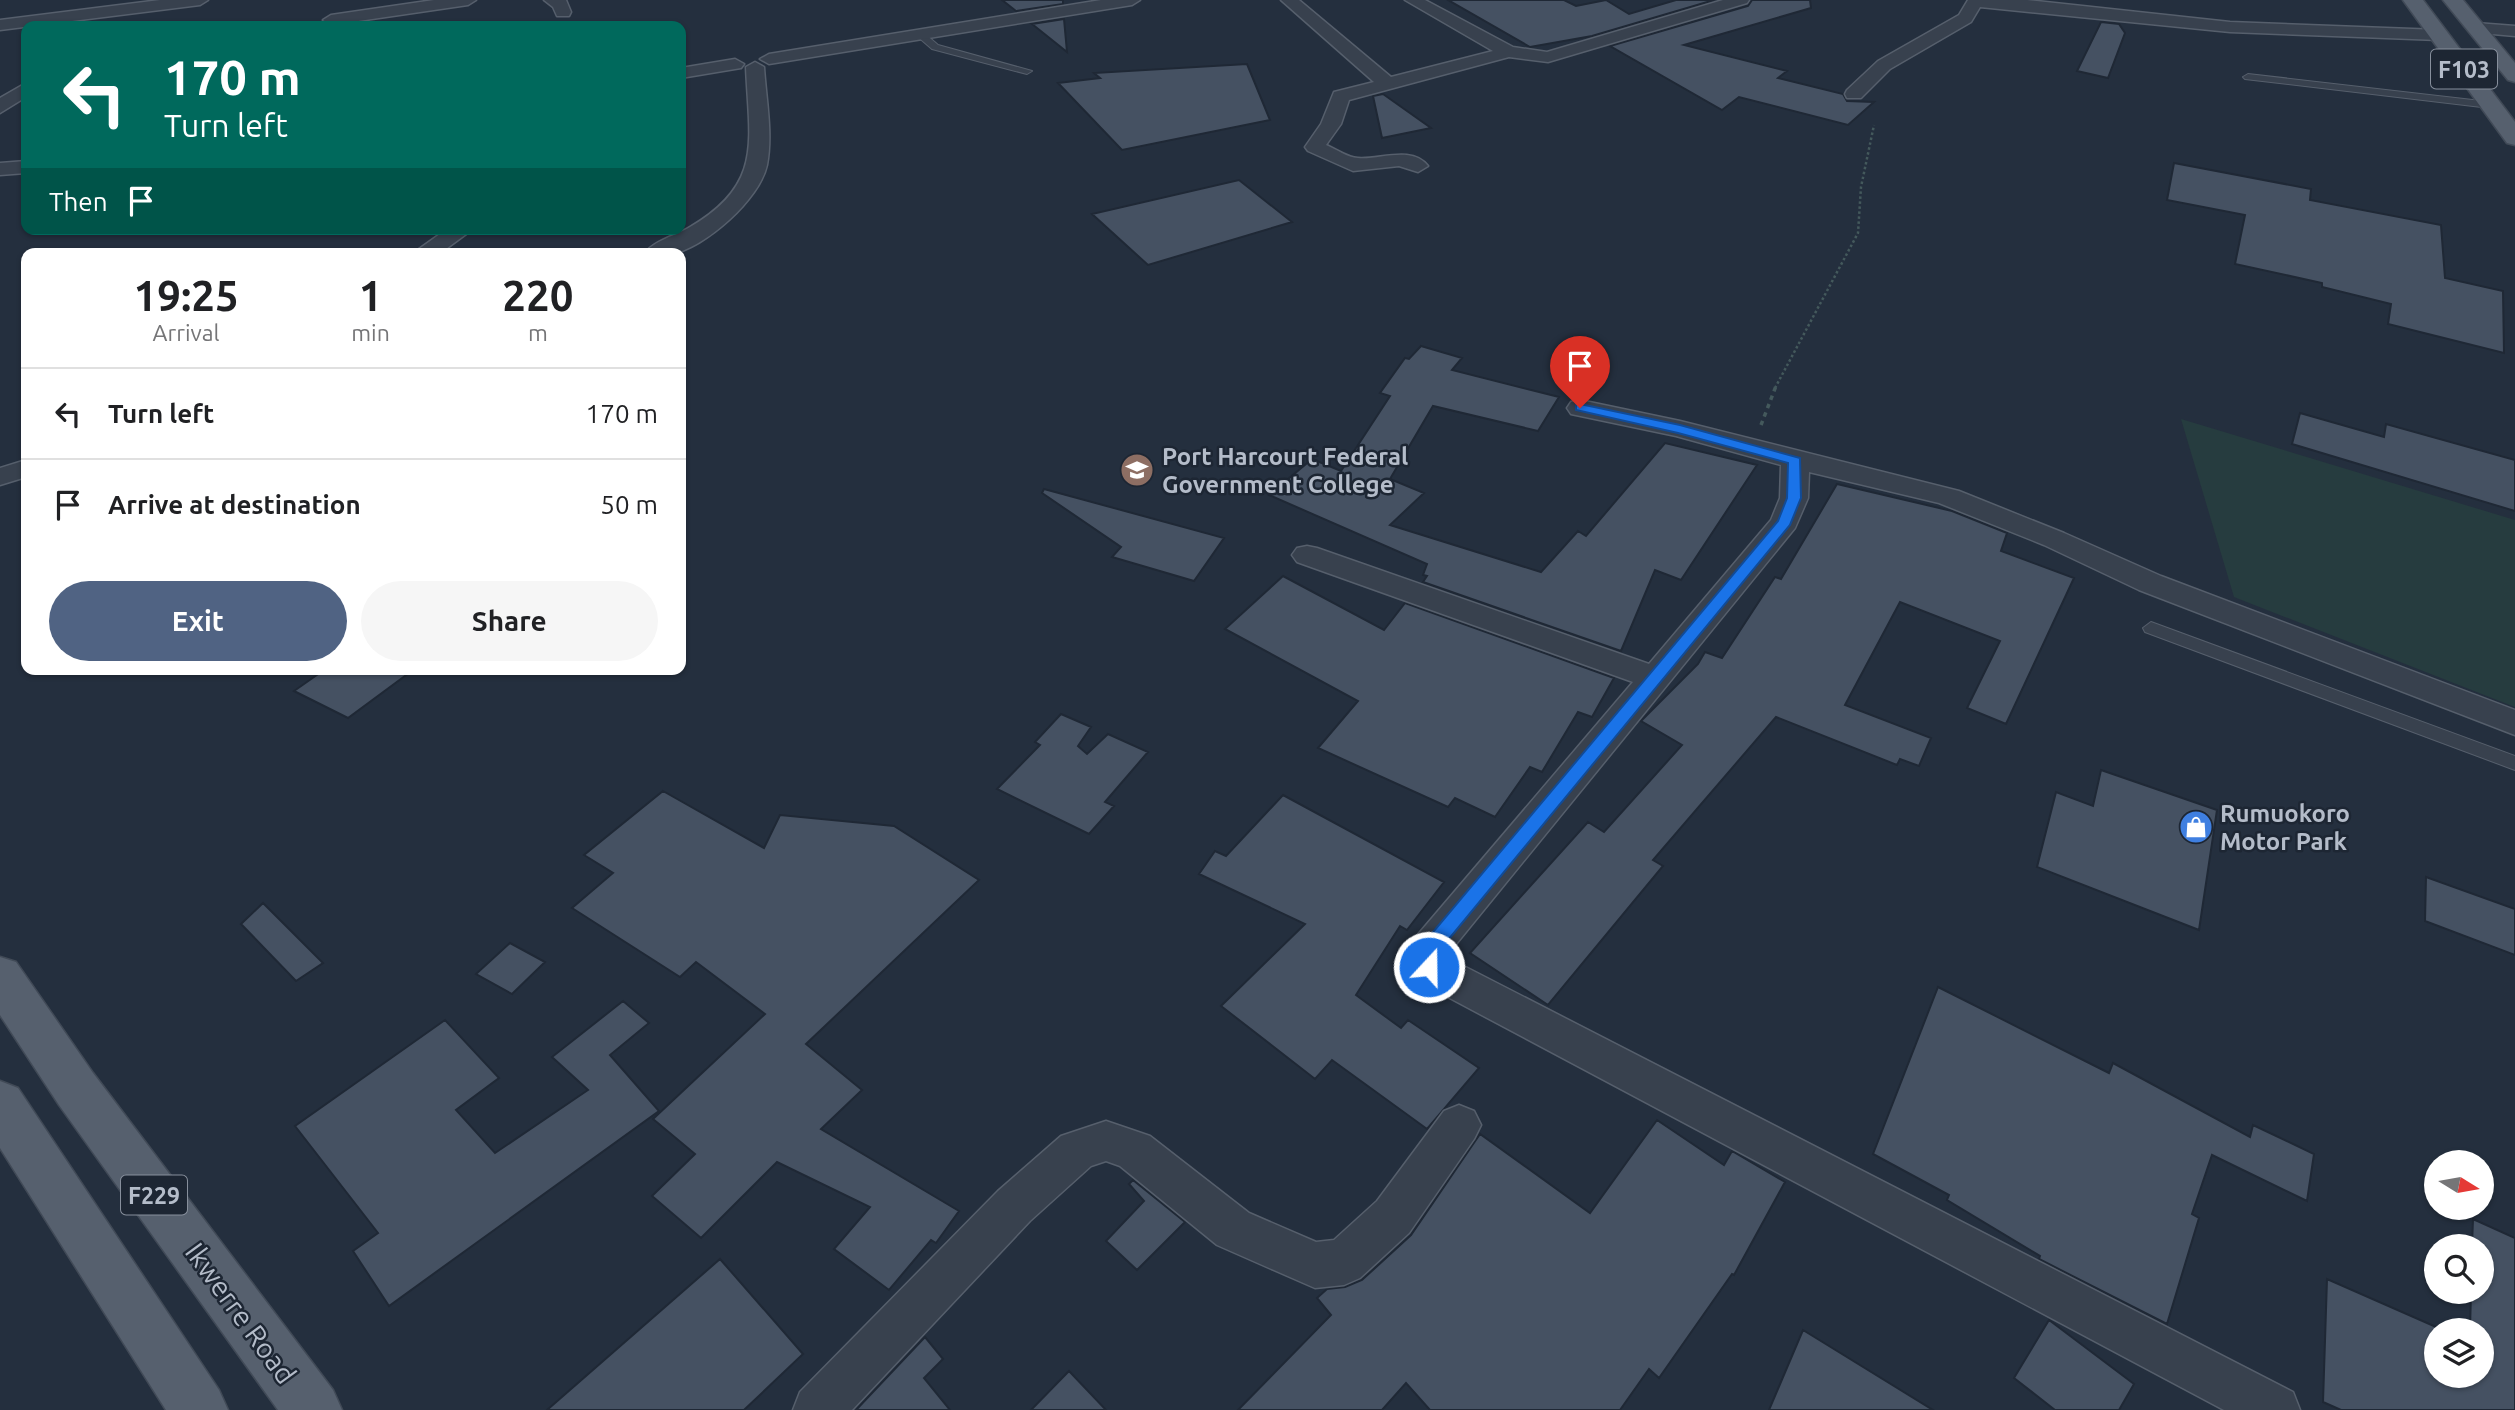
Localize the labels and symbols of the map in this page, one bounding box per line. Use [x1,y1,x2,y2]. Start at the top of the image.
road number: F103 [2431,50,2497,88]
pin [1550,336,1610,408]
place label: Port Harcourt Federal Government College [1162,443,1408,498]
school or university icon: Port Harcourt Federal Government College [1118,451,1156,489]
place label: Rumuokoro Motor Park [2220,800,2350,855]
shop icon: Rumuokoro Motor Park [2177,808,2215,846]
position arrow [1392,930,1466,1004]
north arrow [2424,1150,2494,1220]
road number: F229 [121,1176,187,1214]
street label: Ikwerre Road [180,1237,302,1389]

